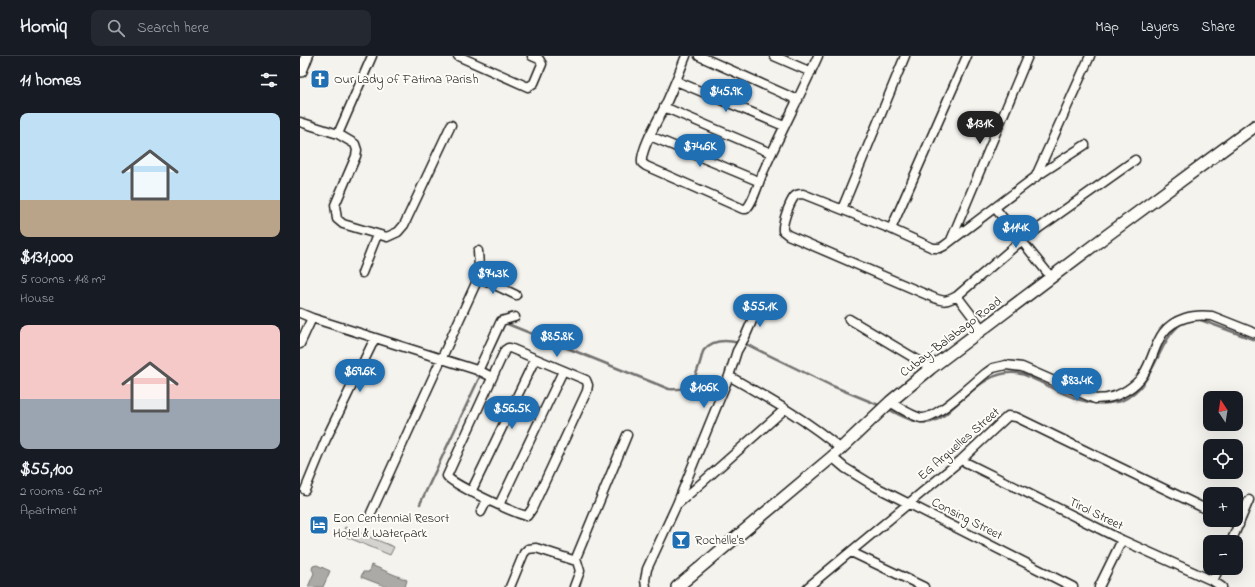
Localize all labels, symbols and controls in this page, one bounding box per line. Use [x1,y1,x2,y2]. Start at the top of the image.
search box [91,10,371,46]
text: Homiq [20,14,67,41]
icon: search [105,17,127,39]
text: Search here [137,17,209,39]
text: Map [1095,17,1119,38]
text: Layers [1141,17,1179,38]
text: Share [1201,17,1235,38]
text: 11 homes [20,68,81,93]
church icon: Our Lady of Fatima Parish [309,68,331,90]
icon: filters [258,69,280,91]
place label: Our Lady of Fatima Parish [334,70,478,90]
pin: $45.9K [693,79,759,113]
text: $45.9K [709,82,743,101]
pin: $131K [952,111,1008,145]
text: $131K [966,114,994,133]
pin: $74.6K [667,134,733,168]
text: $74.6K [683,137,717,156]
icon: home [114,139,186,211]
pin: $114K [988,215,1044,249]
text: $114K [1002,218,1030,237]
text: $131,000 [20,245,73,270]
pin: $94.3K [460,261,526,295]
text: $94.3K [477,264,509,283]
text: 5 rooms · 148 m² [20,270,106,289]
text: House [20,289,54,308]
street label: Cubay-Balabago Road [896,292,1007,383]
pin: $55.1K [727,294,793,328]
text: $55.1K [742,297,778,316]
pin: $85.8K [524,324,590,358]
text: $85.8K [540,327,574,346]
icon: home [114,351,186,423]
pin: $69.6K [327,359,393,393]
text: $69.6K [344,362,376,381]
pin: $83.4K [1044,368,1110,402]
text: $83.4K [1061,371,1093,390]
pin: $106K [676,375,732,409]
text: $106K [689,378,719,397]
north arrow [1203,391,1243,431]
map controls [1203,391,1243,575]
pin: $56.5K [479,396,545,430]
text: $56.5K [493,399,531,418]
street label: EG Arguelles Street [914,403,1005,486]
button: locate [1203,439,1243,479]
text: $55,100 [20,457,73,482]
text: 2 rooms · 62 m² [20,482,103,501]
button: + [1203,487,1243,527]
street label: Consing Street [928,493,1006,546]
street label: Tirol Street [1066,493,1127,536]
text: Apartment [20,501,77,520]
place label: Eon Centennial Resort Hotel & Waterpark [333,509,450,543]
hotel icon: Eon Centennial Resort Hotel & Waterpark [308,514,330,536]
bar icon: Rochelle's [670,529,692,551]
place label: Rochelle's [695,531,745,550]
button: − [1203,535,1243,575]

